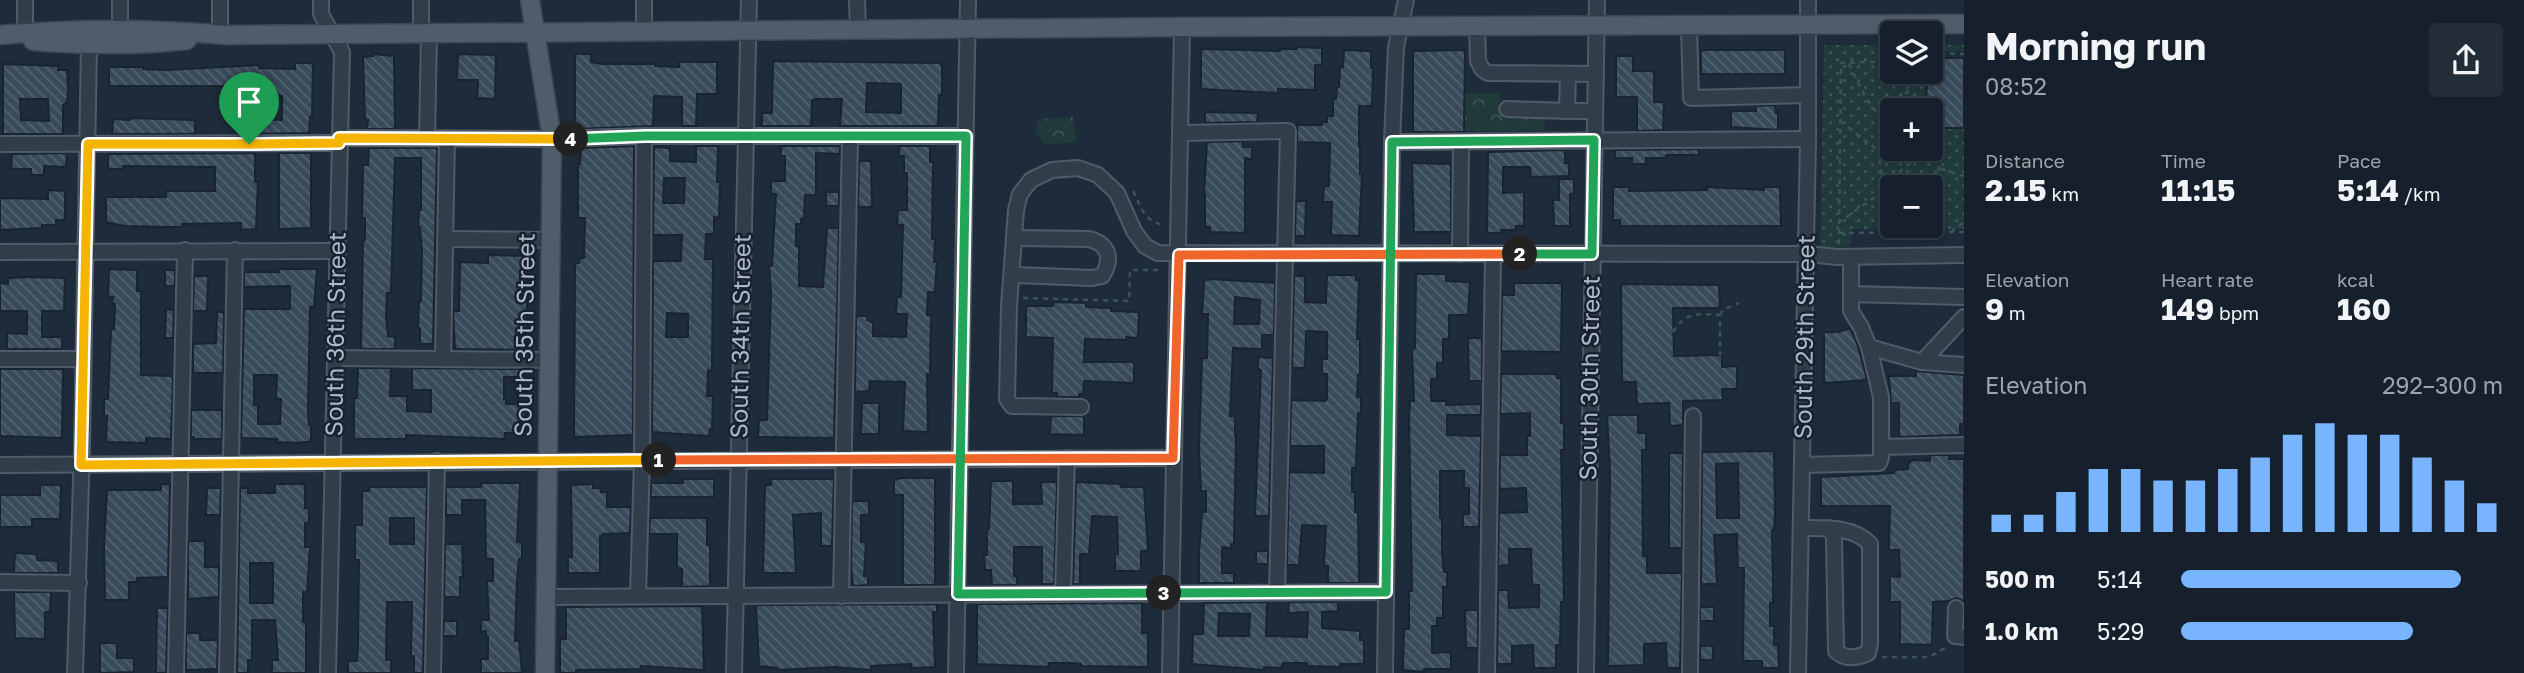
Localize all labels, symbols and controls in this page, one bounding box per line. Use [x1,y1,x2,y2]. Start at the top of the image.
map controls [1880,21,1943,238]
button: layers [1880,21,1943,84]
text: Morning run [1985,23,2206,68]
button: share [2429,23,2503,97]
pin [219,72,279,144]
text: 08:52 [1985,72,2047,100]
icon: arrive [230,83,268,121]
button: + [1880,98,1943,161]
pin: 4 [554,122,588,156]
text: 4 [565,127,576,150]
text: Distance [1985,149,2065,172]
text: Time [2161,149,2206,172]
text: Pace [2337,149,2381,172]
text: 2.15 [1985,172,2047,208]
text: 11:15 [2161,172,2235,208]
text: 5:14 [2337,172,2399,208]
button: − [1880,175,1943,238]
text: km [2047,182,2079,205]
text: /km [2399,182,2441,205]
street label: South 36th Street [318,231,351,437]
street label: South 35th Street [507,233,540,437]
street label: South 34th Street [723,233,756,439]
street label: South 29th Street [1787,234,1820,439]
pin: 2 [1502,236,1538,272]
text: 2 [1514,242,1525,265]
text: Elevation [1985,268,2070,291]
text: Heart rate [2161,268,2254,291]
text: kcal [2337,268,2375,291]
street label: South 30th Street [1572,275,1605,481]
text: 9 [1985,291,2004,327]
text: 149 [2161,291,2214,327]
text: 160 [2337,291,2391,327]
text: m [2004,301,2026,324]
text: bpm [2214,301,2259,324]
text: Elevation [1985,371,2087,399]
text: 292–300 m [2382,371,2503,399]
pin: 1 [642,442,676,477]
text: 1 [654,448,663,471]
text: 500 m [1985,565,2055,593]
text: 5:14 [2097,565,2142,593]
pin: 3 [1146,576,1182,610]
text: 3 [1158,581,1169,604]
text: 1.0 km [1985,617,2058,645]
text: 5:29 [2097,617,2145,645]

